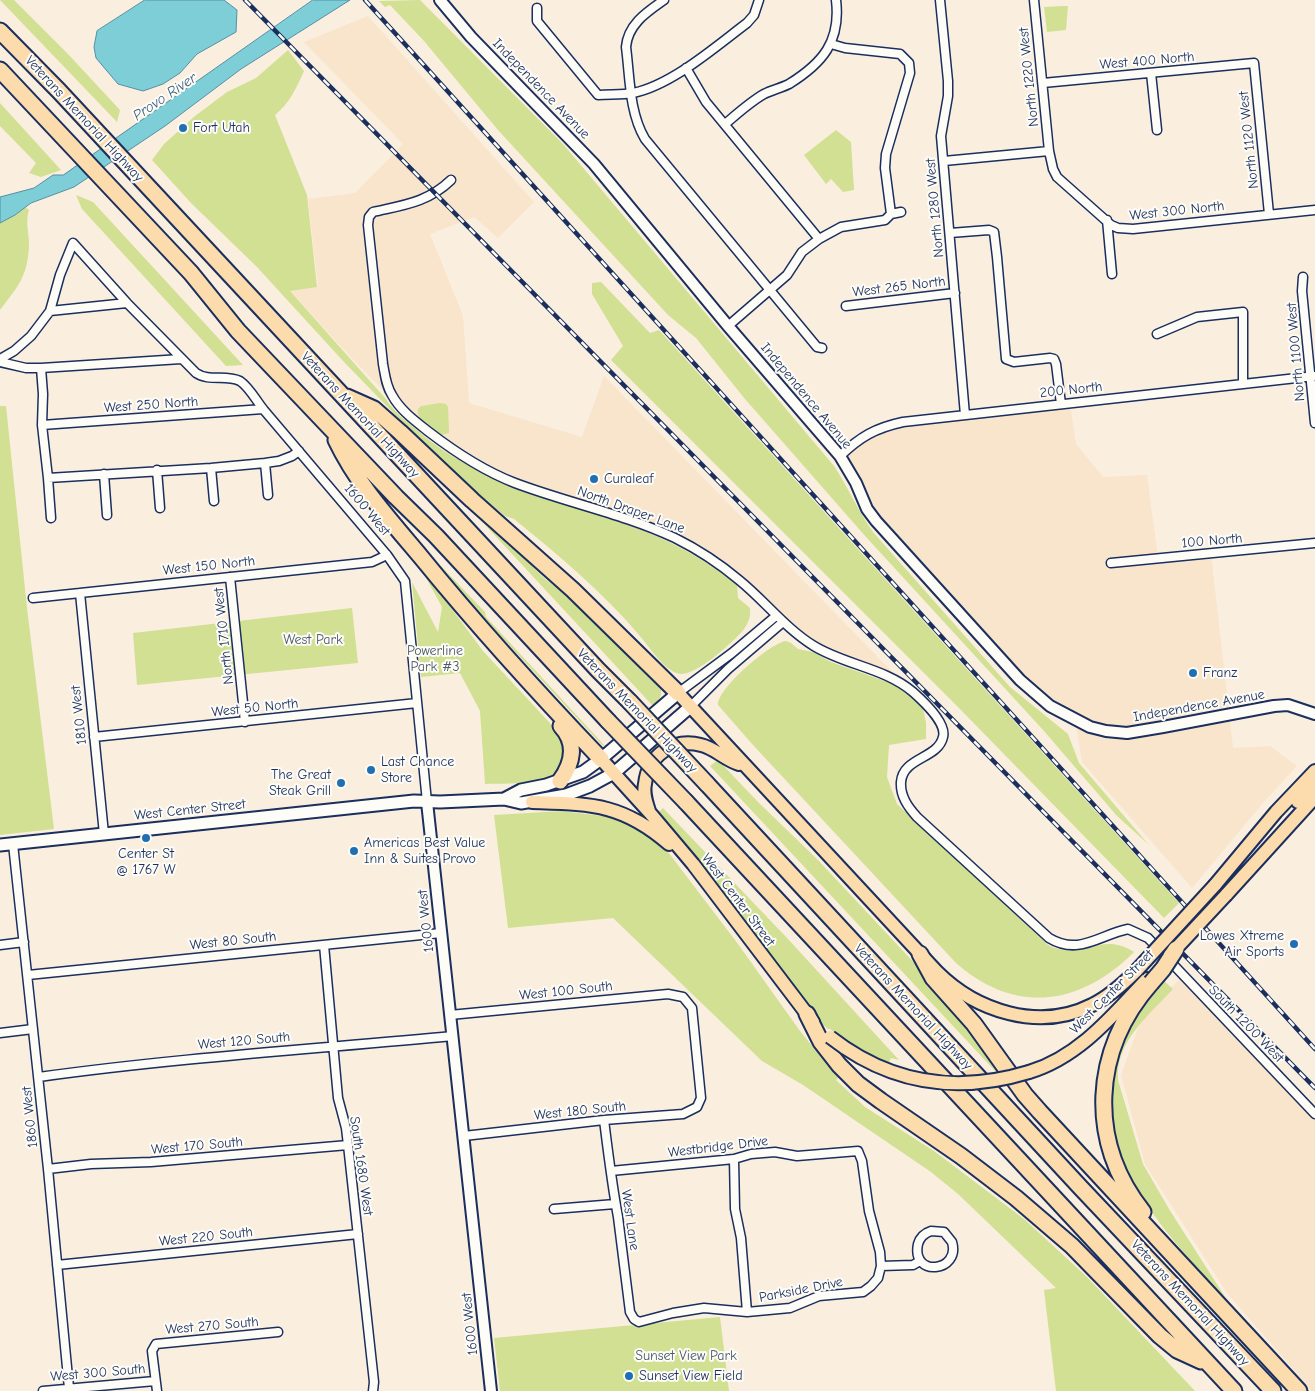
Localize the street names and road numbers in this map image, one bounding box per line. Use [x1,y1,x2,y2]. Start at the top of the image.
street label: North 1220 West [1015,27,1043,127]
street label: Independence Avenue [489,35,593,143]
street label: West 400 North [1099,48,1195,74]
street label: Veterans Memorial Highway [21,52,147,186]
street label: North 1120 West [1236,90,1262,190]
street label: North 1280 West [922,158,948,258]
street label: West 300 North [1129,198,1225,224]
street label: West 265 North [852,273,946,301]
street label: North 1100 West [1283,302,1309,402]
street label: Independence Avenue [757,340,855,452]
street label: Veterans Memorial Highway [297,348,423,482]
street label: 200 North [1039,378,1103,402]
street label: West 250 North [103,393,199,417]
street label: 1600 West [340,481,394,539]
street label: North Draper Lane [575,483,687,537]
street label: 100 North [1181,530,1243,552]
street label: West 150 North [162,553,256,579]
street label: North 1710 West [211,587,237,685]
street label: Veterans Memorial Highway [573,645,701,777]
street label: 1810 West [68,685,90,745]
street label: Independence Avenue [1132,686,1266,726]
street label: West 50 North [211,695,299,721]
street label: West Center Street [133,796,247,824]
street label: West Center Street [698,850,778,950]
street label: 1600 West [414,889,438,953]
street label: West 80 South [189,928,277,954]
street label: Veterans Memorial Highway [850,940,976,1074]
street label: West Center Street [1066,946,1158,1038]
street label: West 100 South [518,978,614,1004]
street label: South 1200 West [1205,982,1287,1066]
street label: West 120 South [197,1029,291,1053]
street label: 1860 West [18,1086,42,1148]
street label: West 180 South [533,1098,627,1124]
street label: South 1680 West [346,1115,376,1217]
street label: Westbridge Drive [667,1133,769,1161]
street label: West 170 South [151,1134,243,1158]
street label: West Lane [617,1188,643,1252]
street label: West 220 South [158,1224,254,1250]
street label: Veterans Memorial Highway [1127,1236,1253,1370]
street label: Parkside Drive [758,1274,844,1306]
street label: 1600 West [458,1292,482,1356]
street label: West 270 South [165,1314,259,1338]
street label: West 300 South [50,1360,146,1386]

